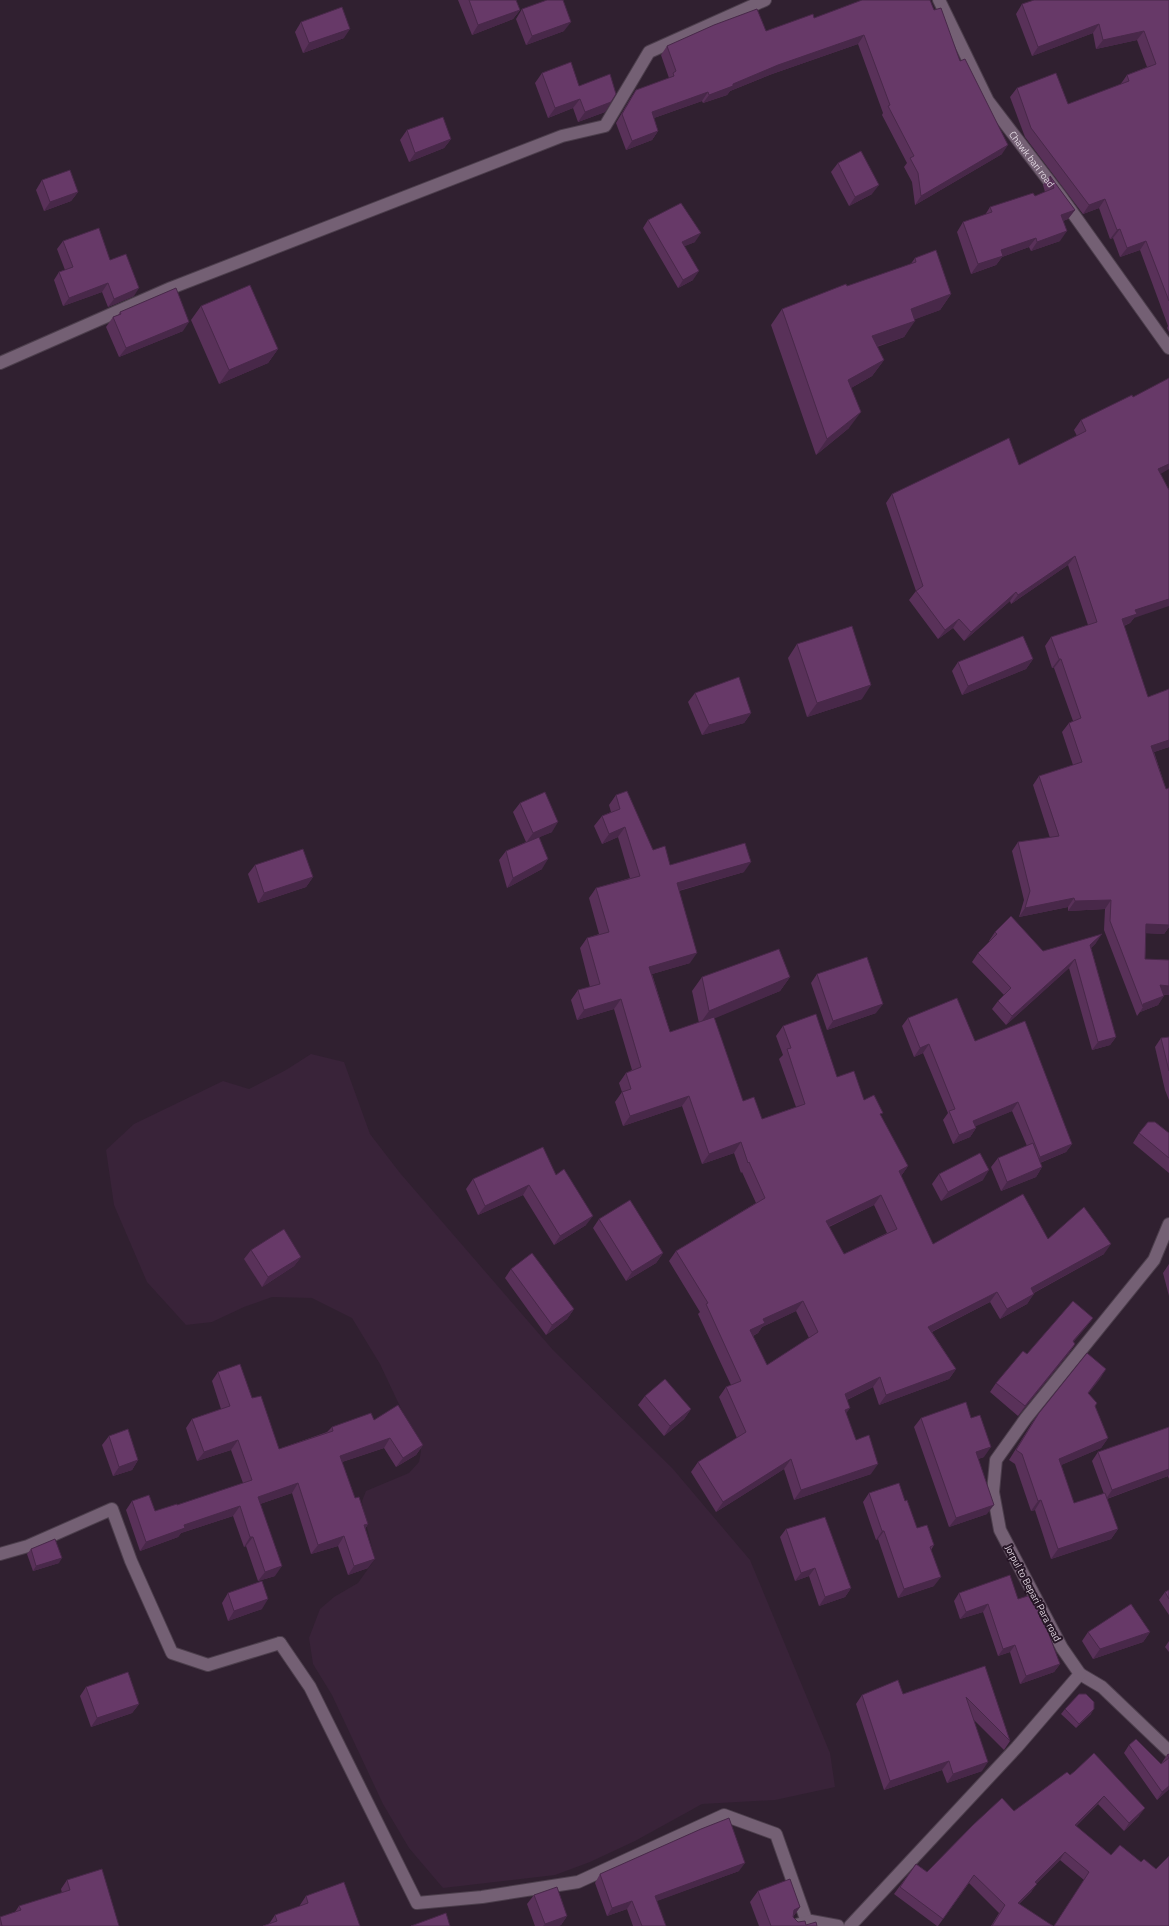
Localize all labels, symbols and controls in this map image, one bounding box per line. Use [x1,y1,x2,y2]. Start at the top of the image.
street label: Chawk bari road [1006,127,1059,190]
street label: Jorpul to Bepari Para road [1001,1542,1065,1644]

